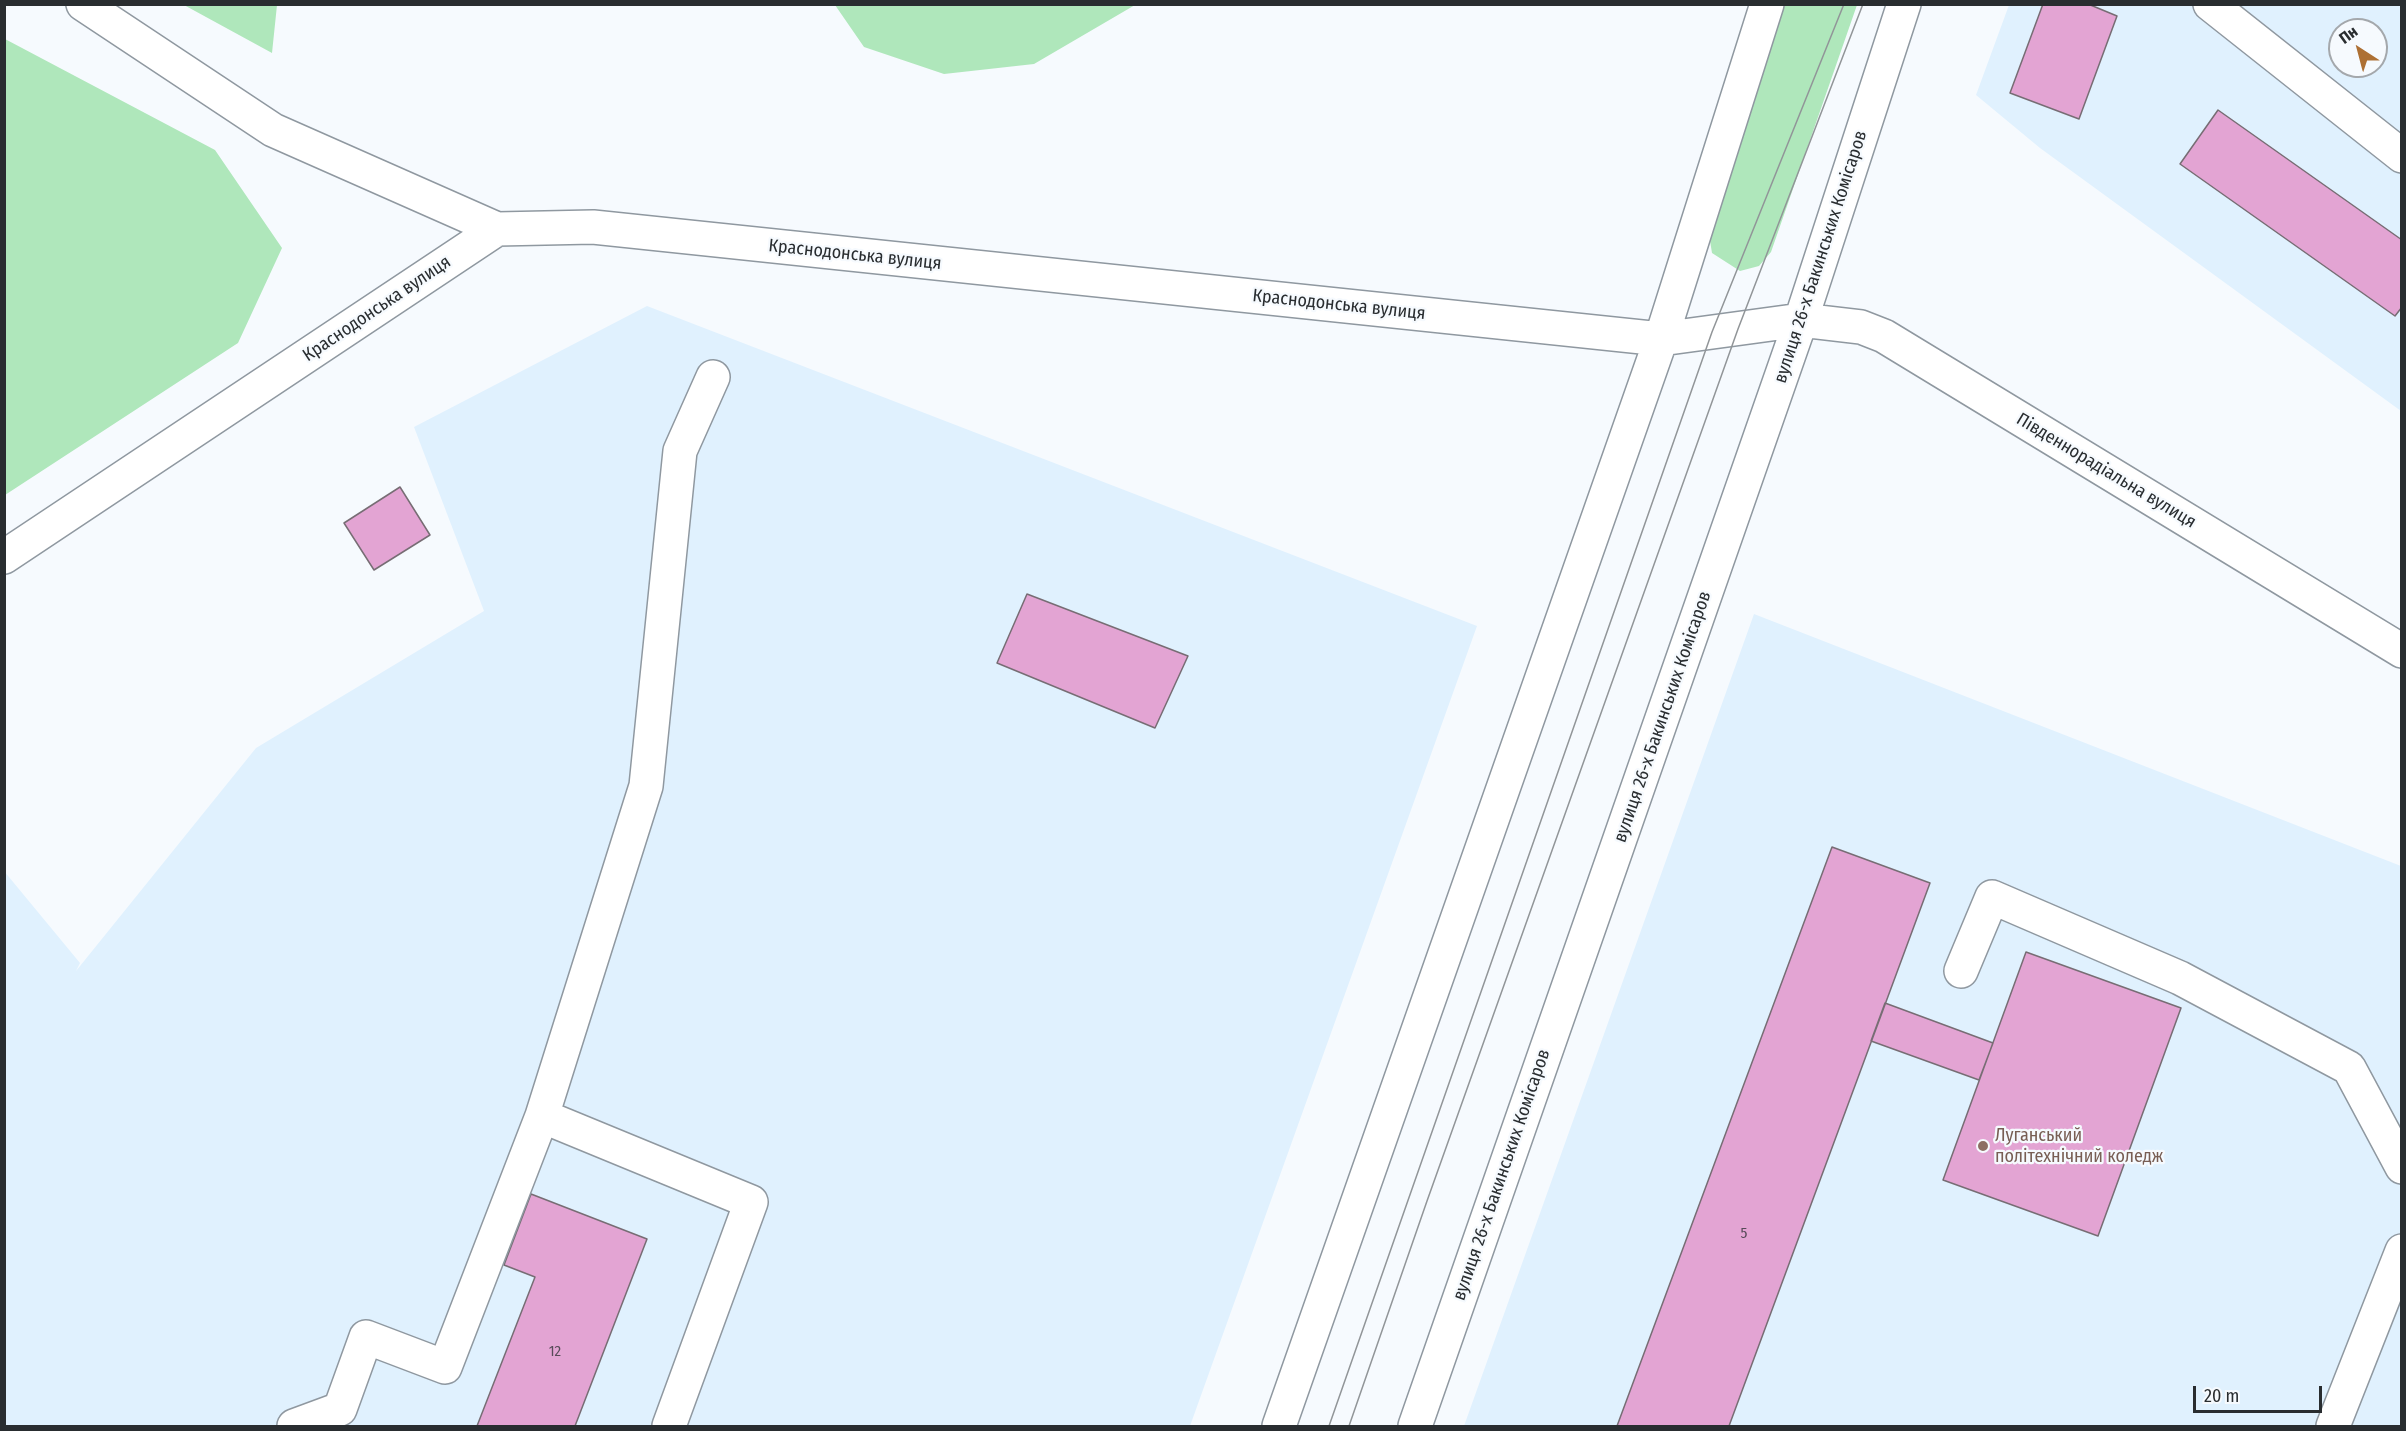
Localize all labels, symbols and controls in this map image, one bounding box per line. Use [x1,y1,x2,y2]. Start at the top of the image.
north arrow [2328,18,2388,78]
text: Пн [2335,22,2361,48]
street label: вулиця 26-х Бакинських Комісаров [1770,128,1872,386]
street label: Краснодонська вулиця [767,235,943,275]
street label: Краснодонська вулиця [299,251,455,367]
street label: Краснодонська вулиця [1251,285,1427,325]
street label: Південнорадіальна вулиця [2012,409,2200,533]
street label: вулиця 26-х Бакинських Комісаров [1610,589,1716,845]
street label: вулиця 26-х Бакинських Комісаров [1449,1047,1555,1303]
place label: Луганський політехнічний коледж [1995,1125,2163,1168]
marker: Луганський політехнічний коледж [1976,1139,1990,1153]
house number: 5 [1741,1225,1747,1243]
house number: 12 [549,1343,561,1361]
scale bar [2196,1374,2325,1412]
text: 20 m [2204,1385,2239,1407]

